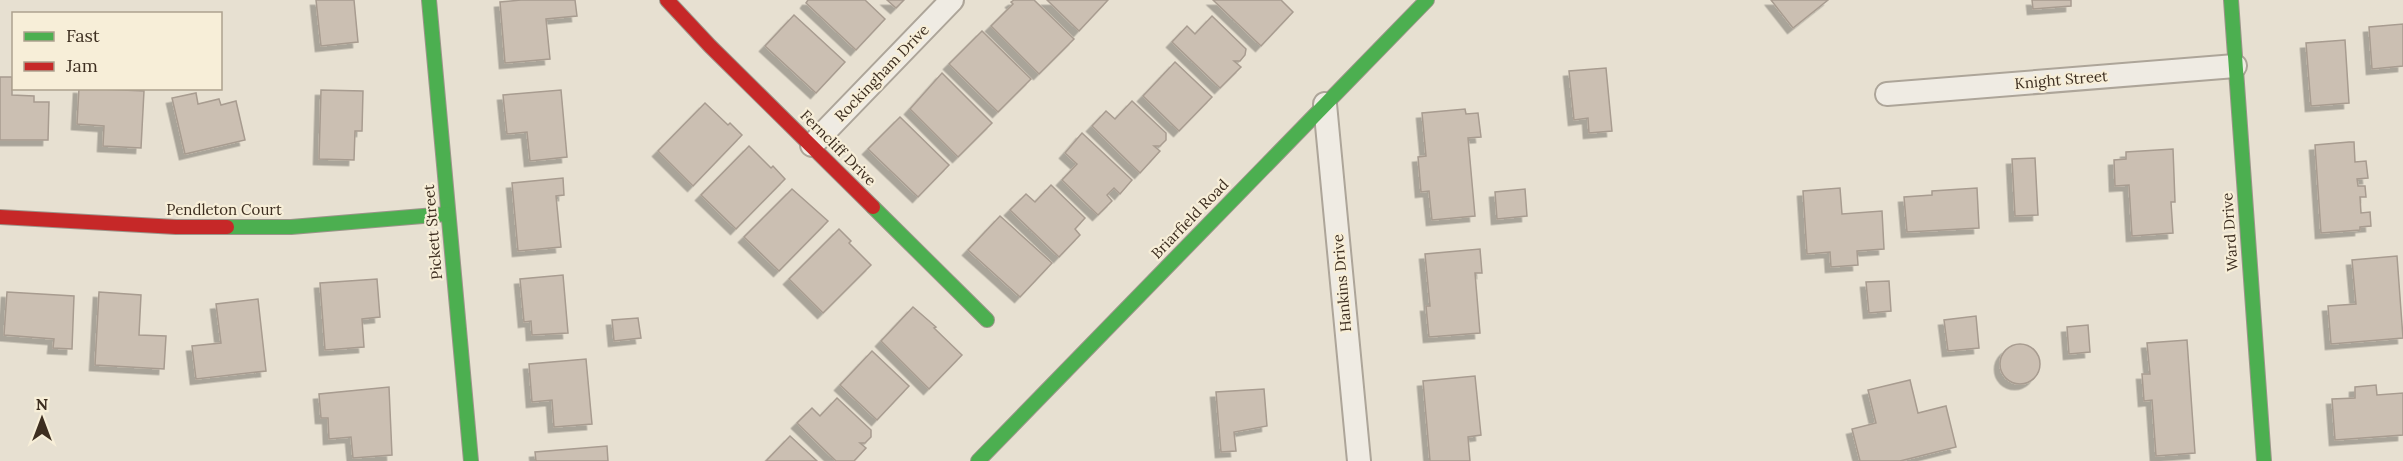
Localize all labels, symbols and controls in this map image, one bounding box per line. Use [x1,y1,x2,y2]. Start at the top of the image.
legend [12,12,222,90]
street label: Rockingham Drive [830,20,933,125]
text: Fast [66,24,100,47]
text: Jam [65,54,98,77]
street label: Knight Street [2014,66,2108,93]
street label: Ferncliff Drive [796,106,880,190]
street label: Briarfield Road [1147,175,1232,262]
street label: Pickett Street [419,183,446,280]
street label: Ward Drive [2217,192,2242,272]
street label: Pendleton Court [166,200,282,219]
street label: Hankins Drive [1328,233,1355,333]
north arrow [12,389,72,449]
text: N [36,394,48,414]

